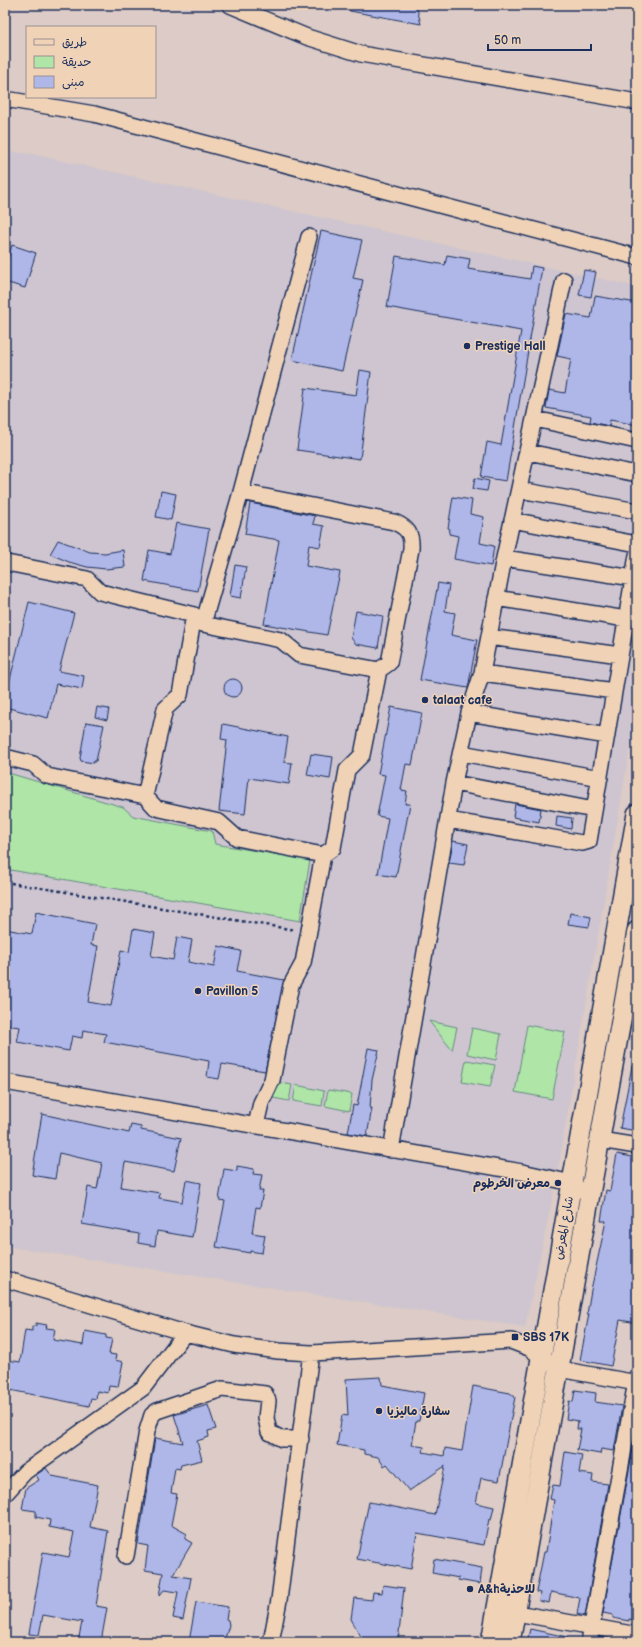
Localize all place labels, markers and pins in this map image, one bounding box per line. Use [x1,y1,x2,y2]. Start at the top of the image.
place label: Prestige Hall [475,339,546,354]
marker: Prestige Hall [462,341,472,351]
place label: talaat cafe [432,693,492,708]
marker: talaat cafe [420,695,430,705]
place label: Pavillon 5 [206,984,258,999]
marker: Pavillon 5 [193,986,203,996]
place label: معرض الخرطوم [473,1176,550,1192]
marker: معرض الخرطوم [553,1178,563,1188]
place label: SBS 17K [523,1330,569,1345]
marker: SBS 17K [510,1332,520,1342]
place label: سفارة ماليزيا [387,1404,450,1419]
marker: سفارة ماليزيا [374,1406,384,1416]
place label: A&hللاحذية [477,1582,536,1597]
marker: A&hللاحذية [465,1584,475,1594]

